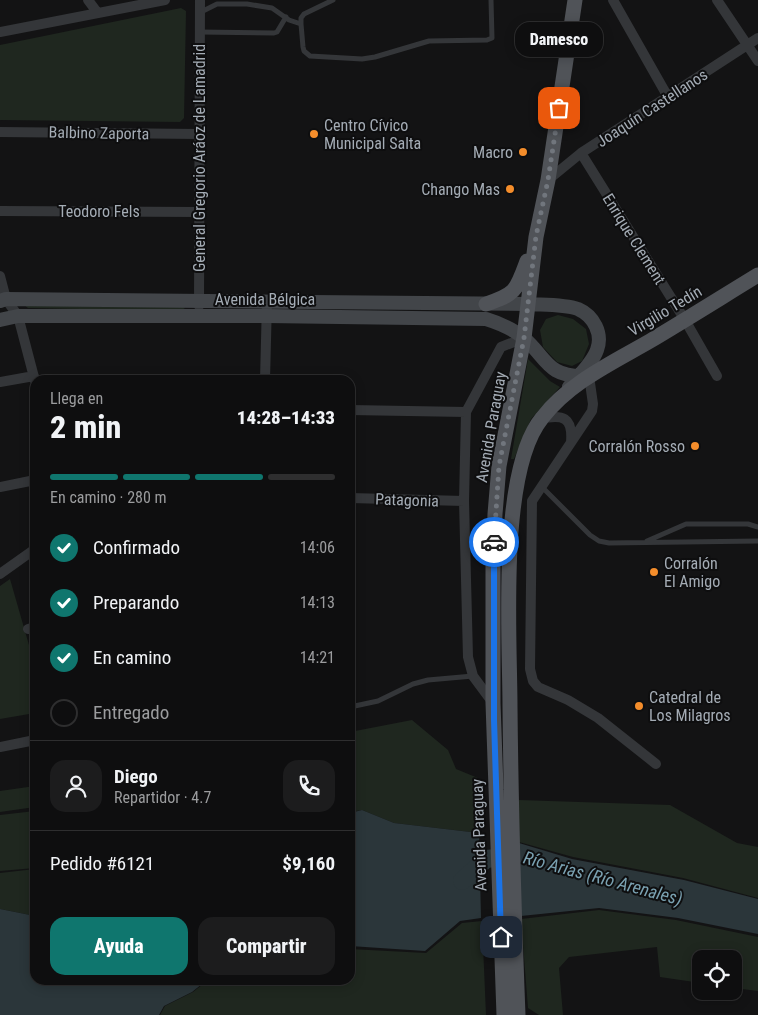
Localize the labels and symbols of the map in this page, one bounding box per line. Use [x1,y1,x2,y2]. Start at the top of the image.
callout: Damesco [515,23,603,58]
street label: General Gregorio Aráoz de Lamadrid [190,44,209,272]
street label: Joaquín Castellanos [593,65,711,151]
pin [538,87,580,129]
place label: Centro Cívico Municipal Salta [324,116,421,153]
street label: Balbino Zaporta [48,123,150,143]
marker: Centro Cívico Municipal Salta [308,128,320,140]
place label: Macro [473,143,513,162]
marker: Macro [517,146,529,158]
place label: Chango Mas [421,180,500,199]
marker: Chango Mas [504,183,516,195]
street label: Enrique Clement [599,190,670,288]
street label: Teodoro Fels [58,202,140,221]
street label: Virgilio Tedín [625,282,705,340]
street label: Avenida Bélgica [215,290,315,309]
street label: Avenida Paraguay [472,370,510,484]
place label: Corralón Rosso [589,437,685,456]
marker: Corralón Rosso [689,440,701,452]
street label: Patagonia [375,489,439,511]
courier [469,517,519,567]
place label: Corralón El Amigo [664,554,720,591]
marker: Corralón El Amigo [648,566,660,578]
place label: Catedral de Los Milagros [649,688,731,725]
marker: Catedral de Los Milagros [633,700,645,712]
street label: Avenida Paraguay [468,778,490,891]
water label: Río Arias (Río Arenales) [521,847,685,910]
pin [480,916,522,958]

